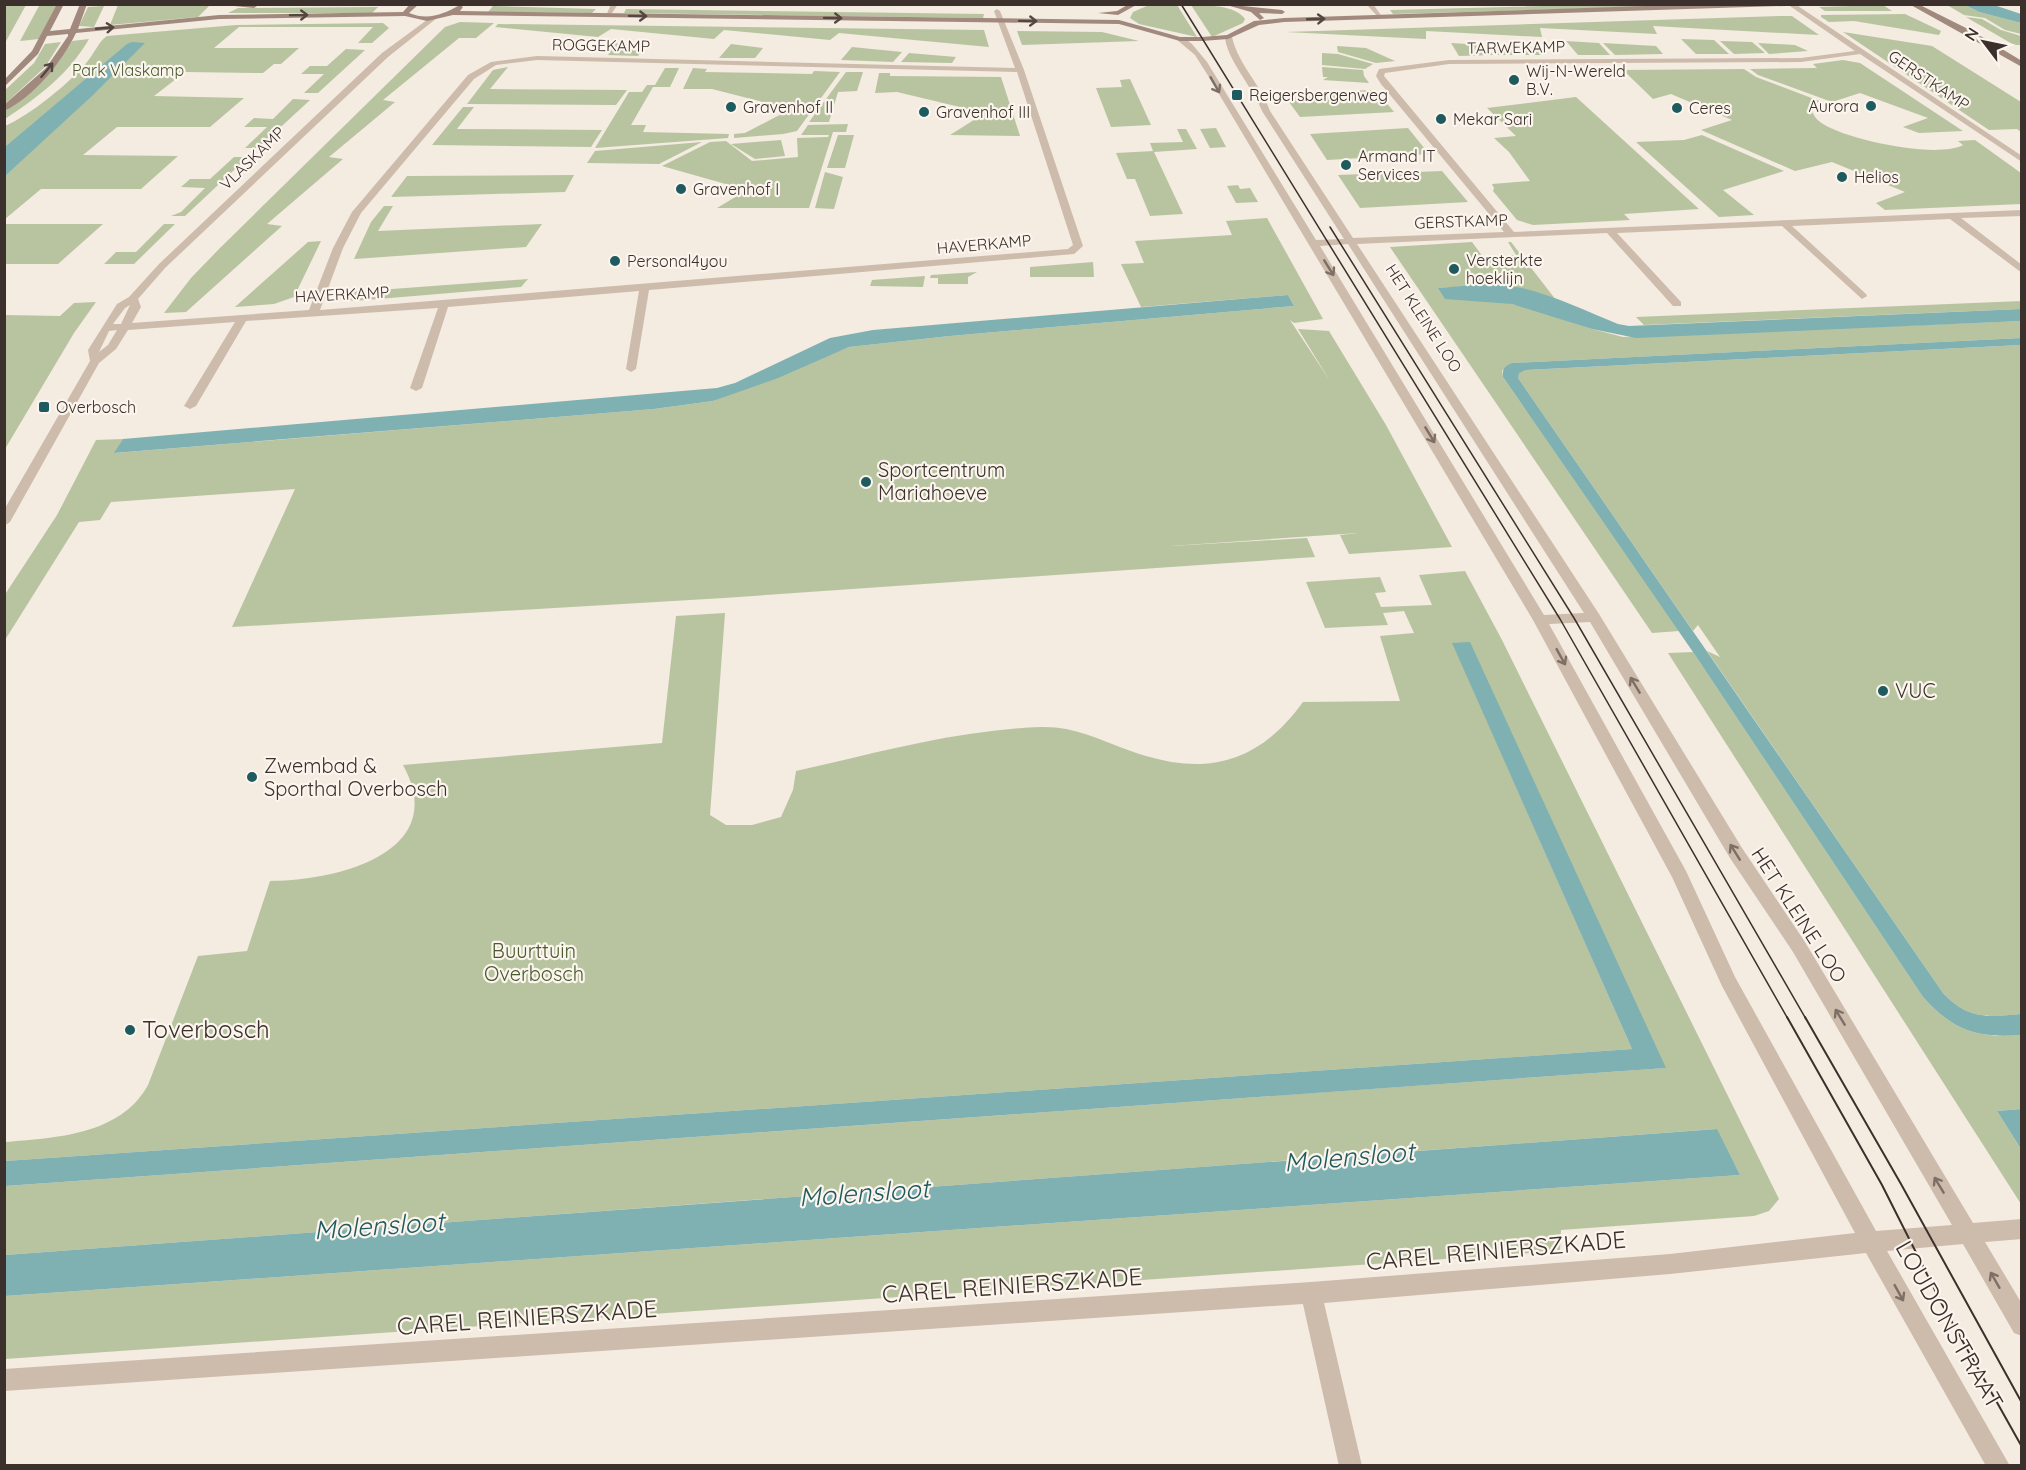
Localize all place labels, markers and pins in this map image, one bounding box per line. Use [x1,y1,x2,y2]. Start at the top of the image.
place label: Wij-N-Wereld B.V. [1526,61,1626,99]
marker: Wij-N-Wereld B.V. [1507,73,1521,87]
place label: Reigersbergenweg [1249,85,1388,105]
marker: Reigersbergenweg [1230,88,1244,102]
place label: Aurora [1809,96,1859,116]
place label: Gravenhof II [743,97,833,117]
place label: Ceres [1689,98,1731,118]
marker: Aurora [1864,99,1878,113]
marker: Gravenhof II [724,100,738,114]
marker: Ceres [1670,101,1684,115]
place label: Gravenhof III [936,102,1030,122]
marker: Gravenhof III [917,105,931,119]
place label: Mekar Sari [1453,109,1532,129]
marker: Mekar Sari [1434,112,1448,126]
place label: Armand IT Services [1358,146,1436,184]
marker: Armand IT Services [1339,158,1353,172]
place label: Helios [1854,167,1899,187]
marker: Helios [1835,170,1849,184]
place label: Gravenhof I [693,179,779,199]
marker: Gravenhof I [674,182,688,196]
place label: Versterkte hoeklijn [1466,250,1542,288]
place label: Personal4you [627,251,728,271]
marker: Personal4you [608,254,622,268]
marker: Versterkte hoeklijn [1447,262,1461,276]
place label: Overbosch [56,397,136,417]
marker: Overbosch [37,400,51,414]
place label: Sportcentrum Mariahoeve [878,457,1005,505]
marker: Sportcentrum Mariahoeve [859,475,873,489]
place label: VUC [1895,678,1936,703]
marker: VUC [1876,684,1890,698]
place label: Zwembad & Sporthal Overbosch [264,753,448,801]
marker: Zwembad & Sporthal Overbosch [245,770,259,784]
place label: Toverbosch [142,1014,270,1044]
marker: Toverbosch [123,1023,137,1037]

